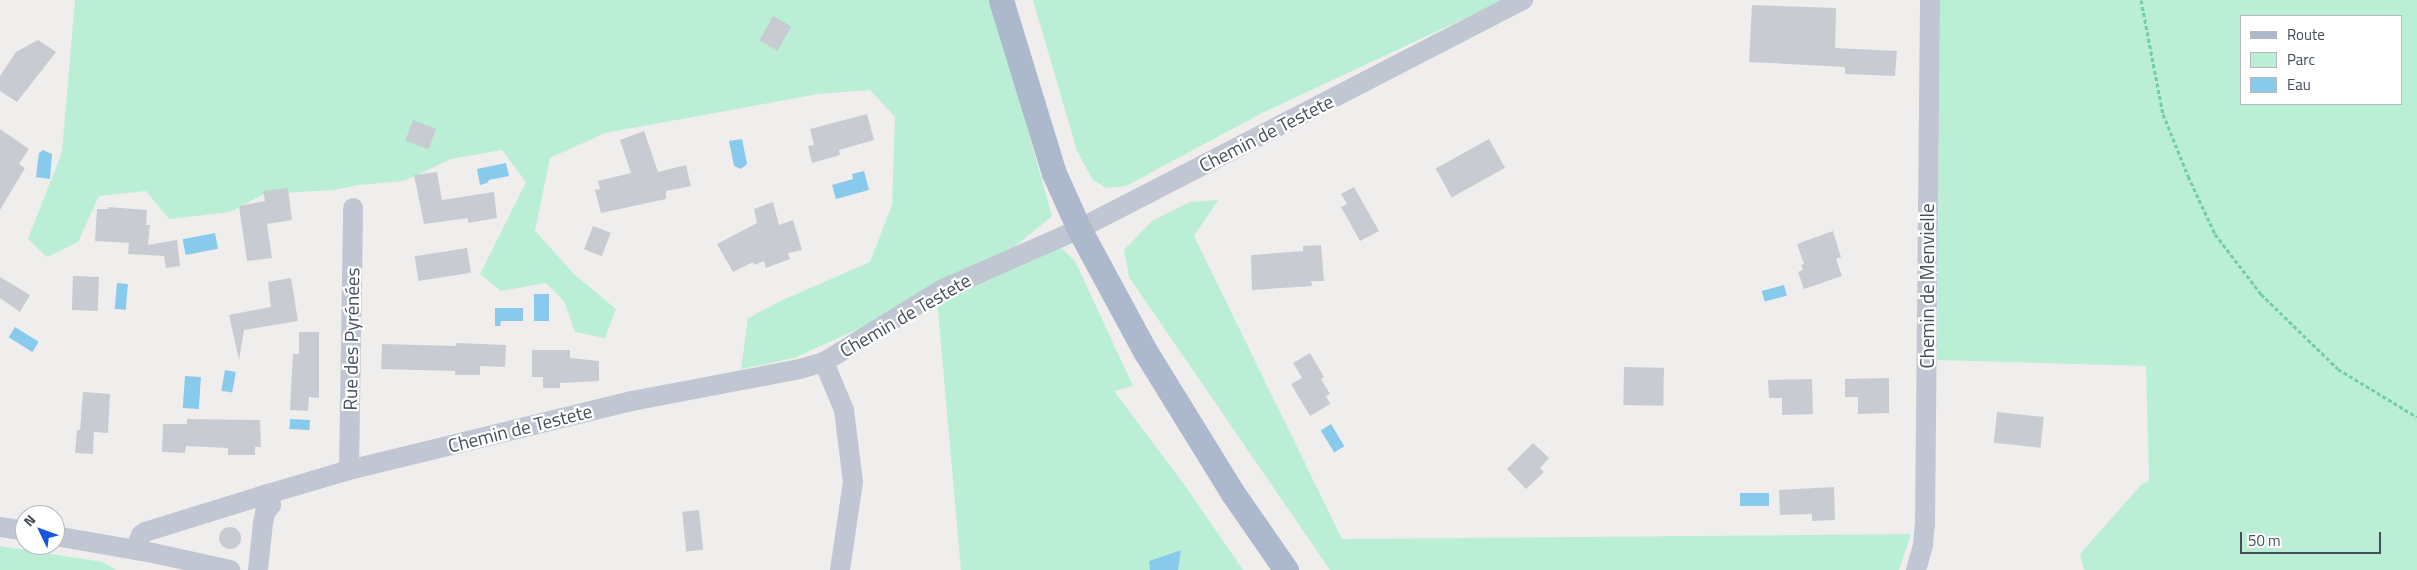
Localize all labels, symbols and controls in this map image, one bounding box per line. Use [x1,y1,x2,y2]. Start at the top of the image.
legend [2240,15,2402,105]
text: Route [2287,23,2325,46]
text: Parc [2287,48,2315,71]
text: Eau [2287,73,2311,96]
street label: Chemin de Testete [1195,89,1337,177]
street label: Chemin de Menvielle [1916,203,1938,369]
street label: Rue des Pyrénées [338,267,364,411]
street label: Chemin de Testete [835,268,975,362]
street label: Chemin de Testete [446,399,594,457]
north arrow [15,505,65,555]
text: N [18,510,40,531]
scale bar [2242,522,2383,554]
text: 50 m [2248,529,2281,552]

